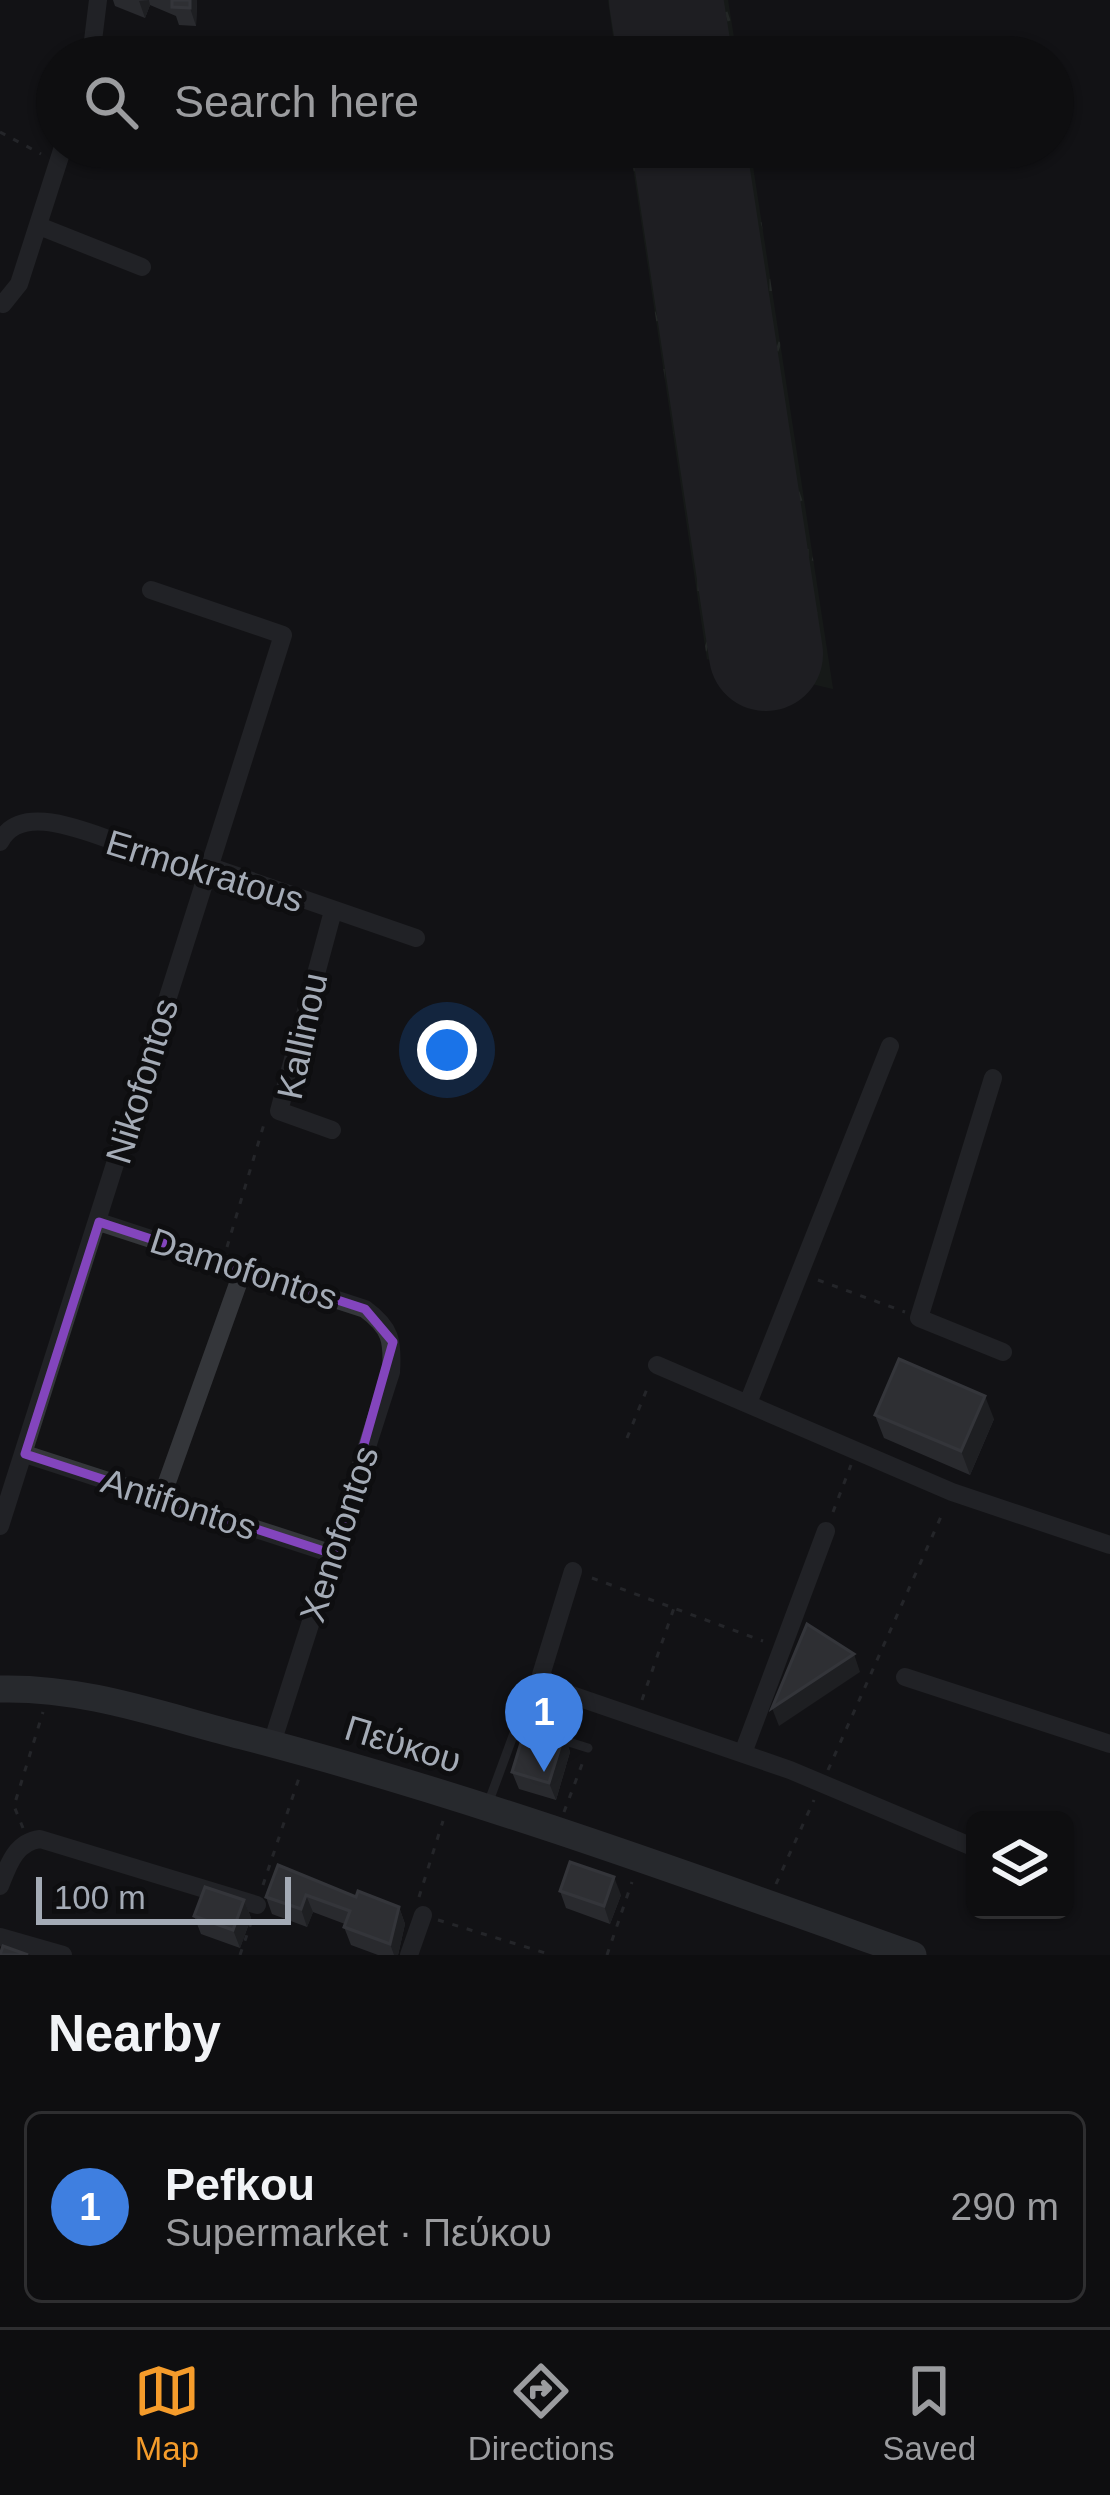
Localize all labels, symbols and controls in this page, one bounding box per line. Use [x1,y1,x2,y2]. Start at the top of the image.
search box [36,36,1074,168]
icon: search [78,69,144,135]
text: Search here [174,76,419,127]
street label: Ermokratous [101,822,309,920]
street label: Kallinou [269,969,335,1103]
street label: Nikofontos [98,994,186,1168]
your location [417,1020,477,1080]
street label: Damofontos [145,1220,343,1318]
street label: Xenofontos [291,1441,387,1627]
street label: Antifontos [97,1460,261,1548]
pin: 1 [505,1673,583,1772]
street label: Πεύκου [340,1707,466,1781]
map controls [966,1811,1074,1919]
button: layers [966,1811,1074,1919]
scale bar [36,1871,291,1924]
text: 100 m [54,1879,146,1916]
text: Nearby [48,2005,221,2062]
text: Pefkou [165,2159,315,2210]
text: 1 [79,2185,101,2228]
text: 290 m [951,2185,1059,2228]
text: Supermarket · Πεύκου [165,2211,552,2254]
tab: Map [134,2358,200,2468]
tab: Directions [468,2358,615,2468]
tab: Saved [882,2358,976,2468]

